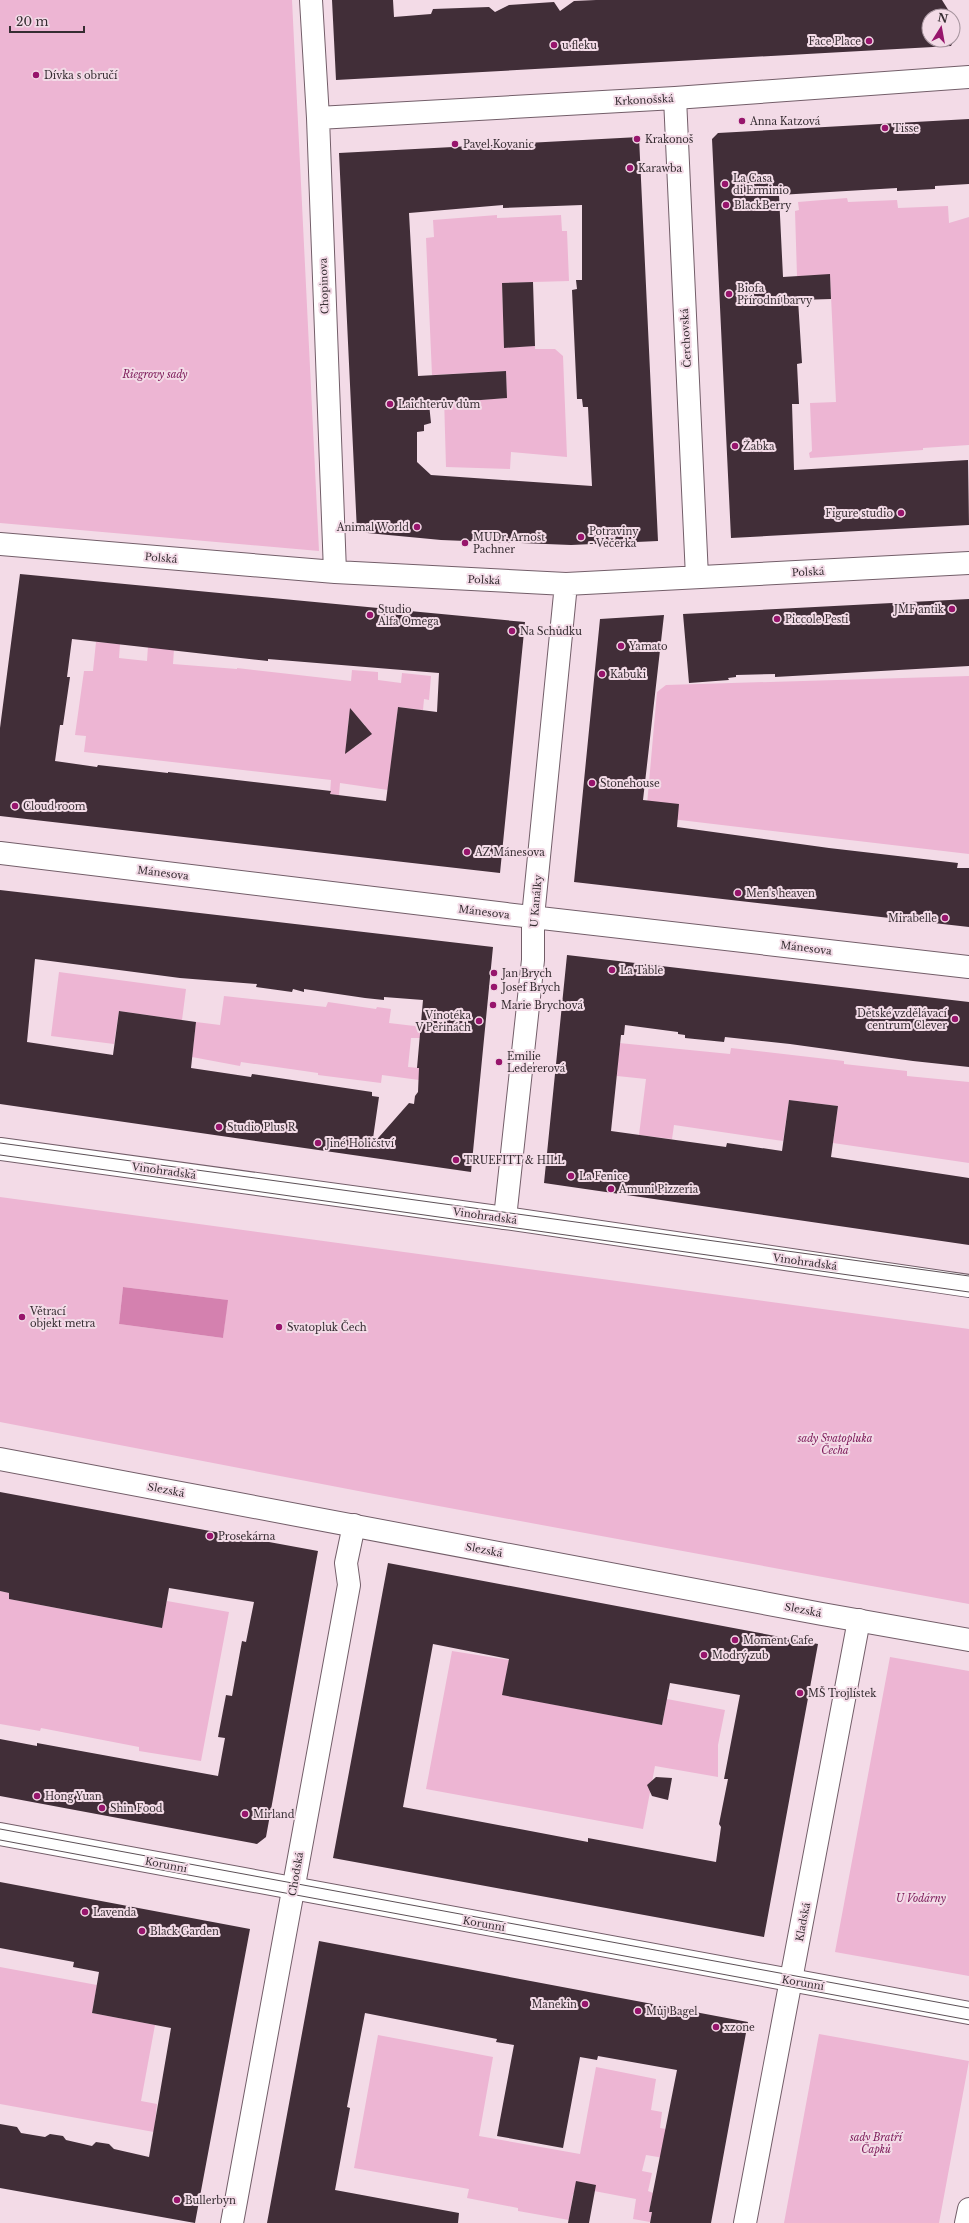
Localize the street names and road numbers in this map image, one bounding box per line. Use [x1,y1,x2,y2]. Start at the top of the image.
street label: Krkonošská [614,92,674,108]
street label: Chopinova [317,257,331,314]
street label: Čerchovská [677,308,694,368]
street label: Polská [144,550,178,566]
street label: Polská [791,565,825,579]
street label: Polská [467,573,501,587]
street label: Mánesova [137,863,190,883]
street label: U Kanálky [527,873,545,928]
street label: Mánesova [458,902,511,922]
street label: Mánesova [780,938,833,958]
street label: Vinohradská [130,1160,197,1182]
street label: Vinohradská [451,1205,518,1227]
street label: Vinohradská [771,1251,838,1273]
street label: Slezská [146,1480,186,1500]
street label: Slezská [464,1540,504,1560]
street label: Slezská [783,1600,823,1620]
street label: Chodská [286,1851,306,1897]
street label: Korunní [144,1855,189,1876]
street label: Kladská [793,1901,813,1943]
street label: Korunní [462,1914,507,1934]
street label: Korunní [781,1973,826,1993]

